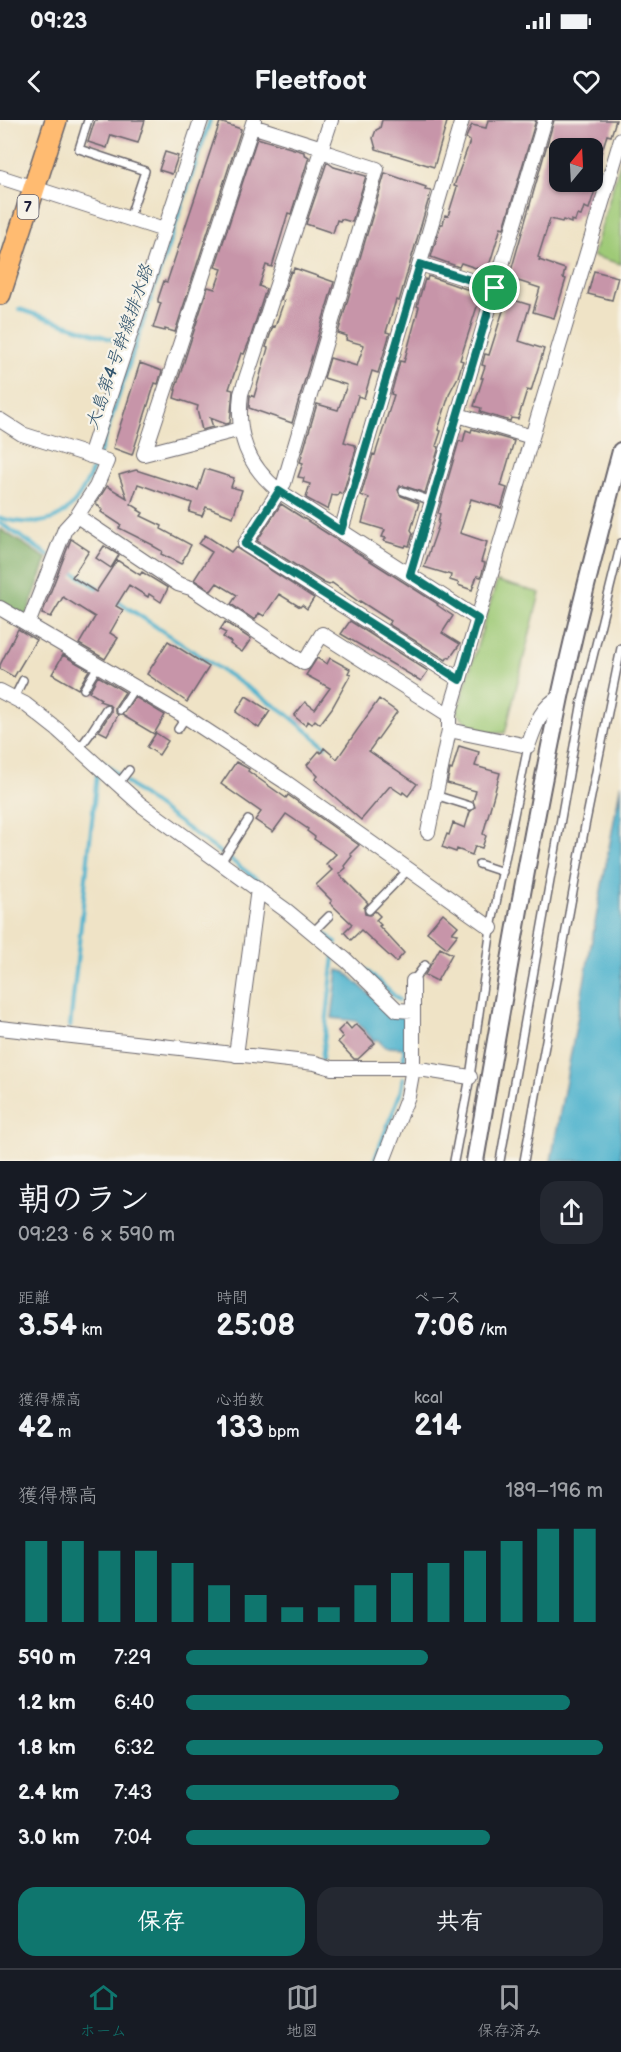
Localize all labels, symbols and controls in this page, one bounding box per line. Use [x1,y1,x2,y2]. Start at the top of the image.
text: 09:23 [30,8,87,35]
icon: back [18,65,51,98]
text: Fleetfoot [254,65,367,97]
icon: heart [570,65,603,98]
north arrow [549,138,603,192]
map controls [549,138,603,192]
road number: 7 [18,195,38,219]
water label: 大島第4号幹線排水路 [81,261,158,432]
pin [469,262,520,313]
icon: arrive [478,271,511,304]
text: 朝のラン [18,1180,150,1220]
button: share [540,1181,603,1244]
text: 09:23 · 6 × 590 m [18,1223,175,1247]
text: 距離 [18,1289,50,1308]
text: 時間 [216,1289,248,1308]
text: ペース [414,1289,461,1308]
text: 3.54 [18,1308,77,1344]
text: 25:08 [216,1308,295,1344]
text: 7:06 [414,1308,475,1344]
text: km [77,1321,103,1340]
text: /km [475,1321,507,1340]
text: kcal [414,1389,443,1408]
text: 獲得標高 [18,1391,82,1410]
text: 心拍数 [216,1391,264,1410]
text: 214 [414,1408,462,1444]
text: 42 [18,1410,54,1446]
text: 133 [216,1410,264,1446]
text: m [54,1423,71,1442]
text: bpm [264,1423,300,1442]
text: 189–196 m [505,1479,603,1503]
text: 獲得標高 [18,1484,98,1508]
text: 590 m [18,1646,76,1670]
text: 7:29 [114,1646,151,1670]
text: 1.2 km [18,1691,76,1715]
text: 6:40 [114,1691,154,1715]
text: 1.8 km [18,1736,76,1760]
text: 6:32 [114,1736,154,1760]
text: 2.4 km [18,1781,79,1805]
text: 7:43 [114,1781,152,1805]
text: 3.0 km [18,1826,79,1850]
text: 7:04 [114,1826,152,1850]
button: 保存 [18,1887,305,1956]
button: 共有 [317,1887,603,1956]
tab: ホーム [79,1981,127,2041]
tab: 地図 [286,1981,319,2041]
tab: 保存済み [478,1981,542,2041]

